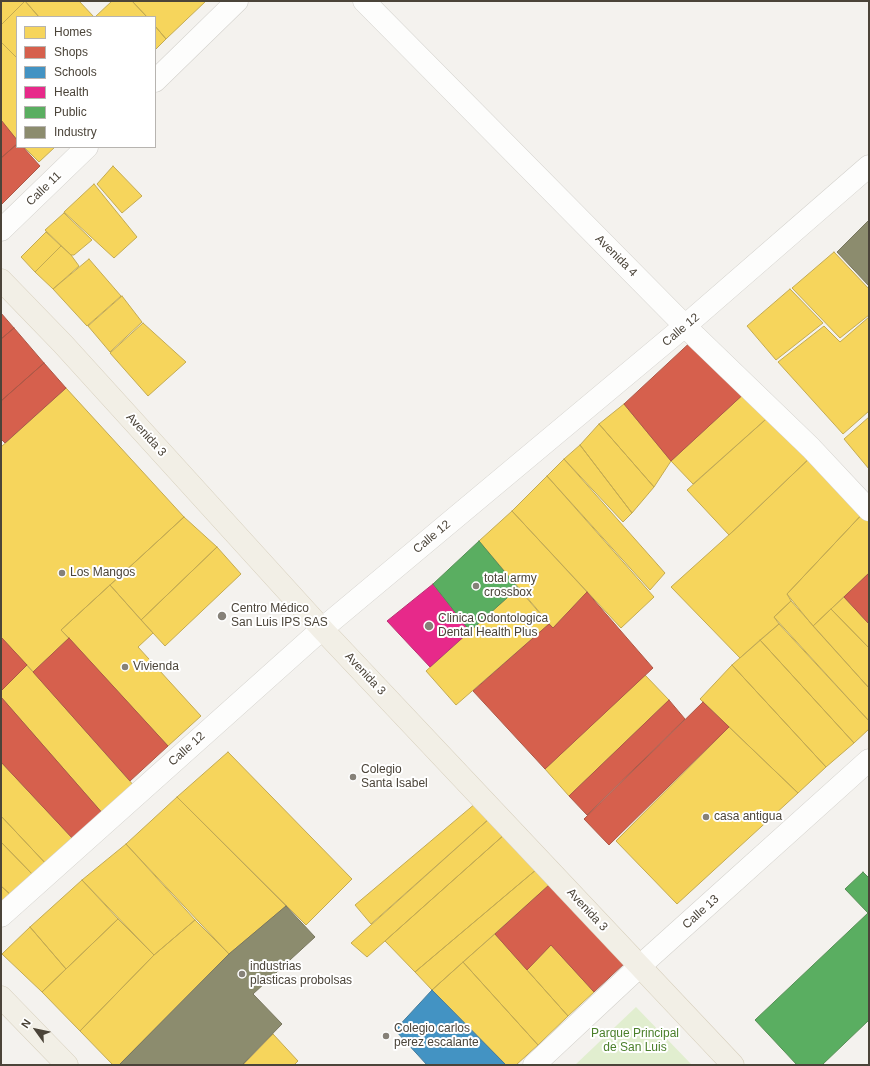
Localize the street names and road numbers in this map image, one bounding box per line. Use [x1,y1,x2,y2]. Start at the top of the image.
street label: Calle 11 [23,169,65,209]
street label: Avenida 4 [592,232,640,280]
street label: Calle 12 [660,310,702,350]
street label: Avenida 3 [123,410,169,460]
street label: Calle 12 [411,517,453,557]
street label: Avenida 3 [342,650,388,698]
street label: Calle 12 [166,729,208,769]
street label: Avenida 3 [564,886,610,934]
street label: Calle 13 [680,892,722,932]

